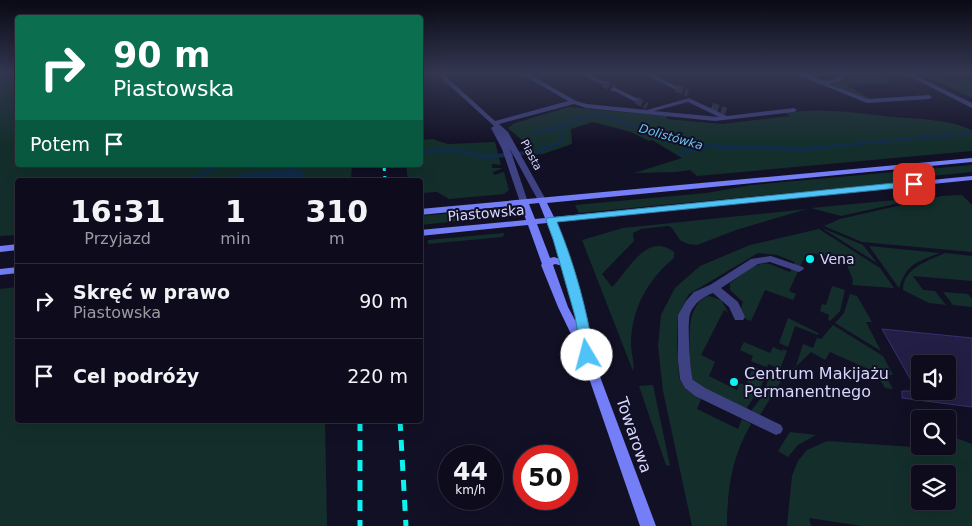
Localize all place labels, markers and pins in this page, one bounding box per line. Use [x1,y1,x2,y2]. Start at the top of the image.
pin [893,163,935,205]
place label: Vena [820,251,855,267]
marker: Vena [804,253,816,265]
place label: Centrum Makijażu Permanentnego [744,364,889,401]
marker: Centrum Makijażu Permanentnego [728,376,740,388]

